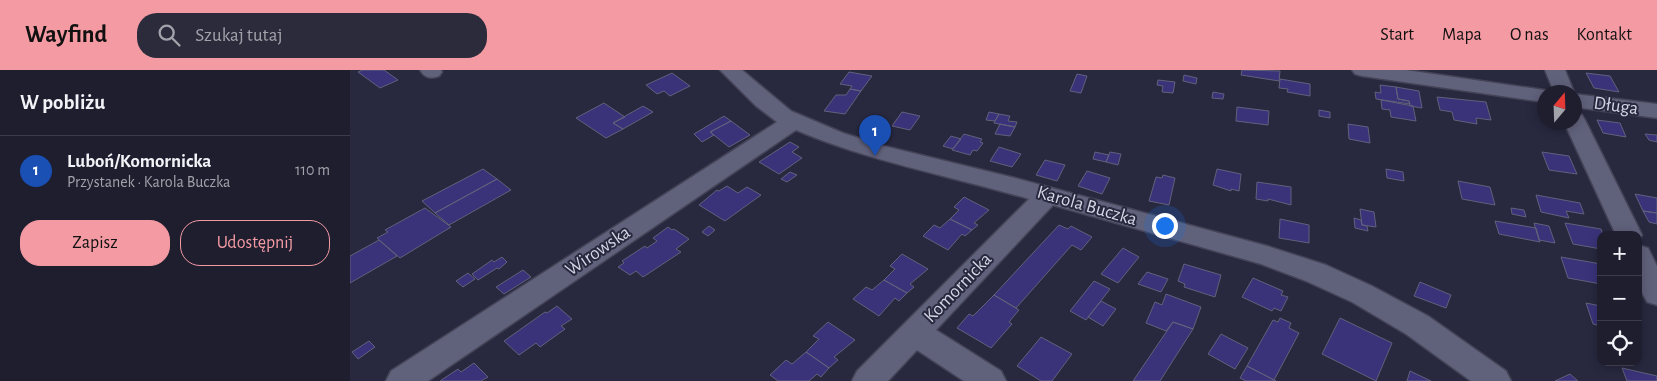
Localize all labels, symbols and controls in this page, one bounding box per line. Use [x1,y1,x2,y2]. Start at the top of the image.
search box [137,13,487,58]
icon: search [155,21,183,49]
text: Wayfind [25,23,107,47]
text: Szukaj tutaj [195,26,282,45]
text: Start [1380,26,1414,44]
text: Mapa [1442,26,1482,44]
text: O nas [1510,26,1549,44]
text: Kontakt [1577,26,1632,44]
north arrow [1537,85,1582,130]
text: W pobliżu [20,92,105,113]
street label: Długa [1593,93,1640,119]
pin: 1 [859,115,891,156]
text: Luboń/Komornicka [67,152,211,171]
text: 1 [33,162,39,178]
text: 110 m [295,162,330,178]
text: Przystanek · Karola Buczka [67,174,231,190]
street label: Karola Buczka [1035,183,1139,229]
your location [1152,213,1178,239]
button: Zapisz [20,220,170,266]
button: Udostępnij [180,220,330,266]
street label: Wirowska [562,222,634,279]
map controls [1597,231,1642,366]
button: + [1597,231,1642,276]
street label: Komornicka [920,249,996,326]
button: − [1597,276,1642,321]
button: locate [1597,321,1642,366]

